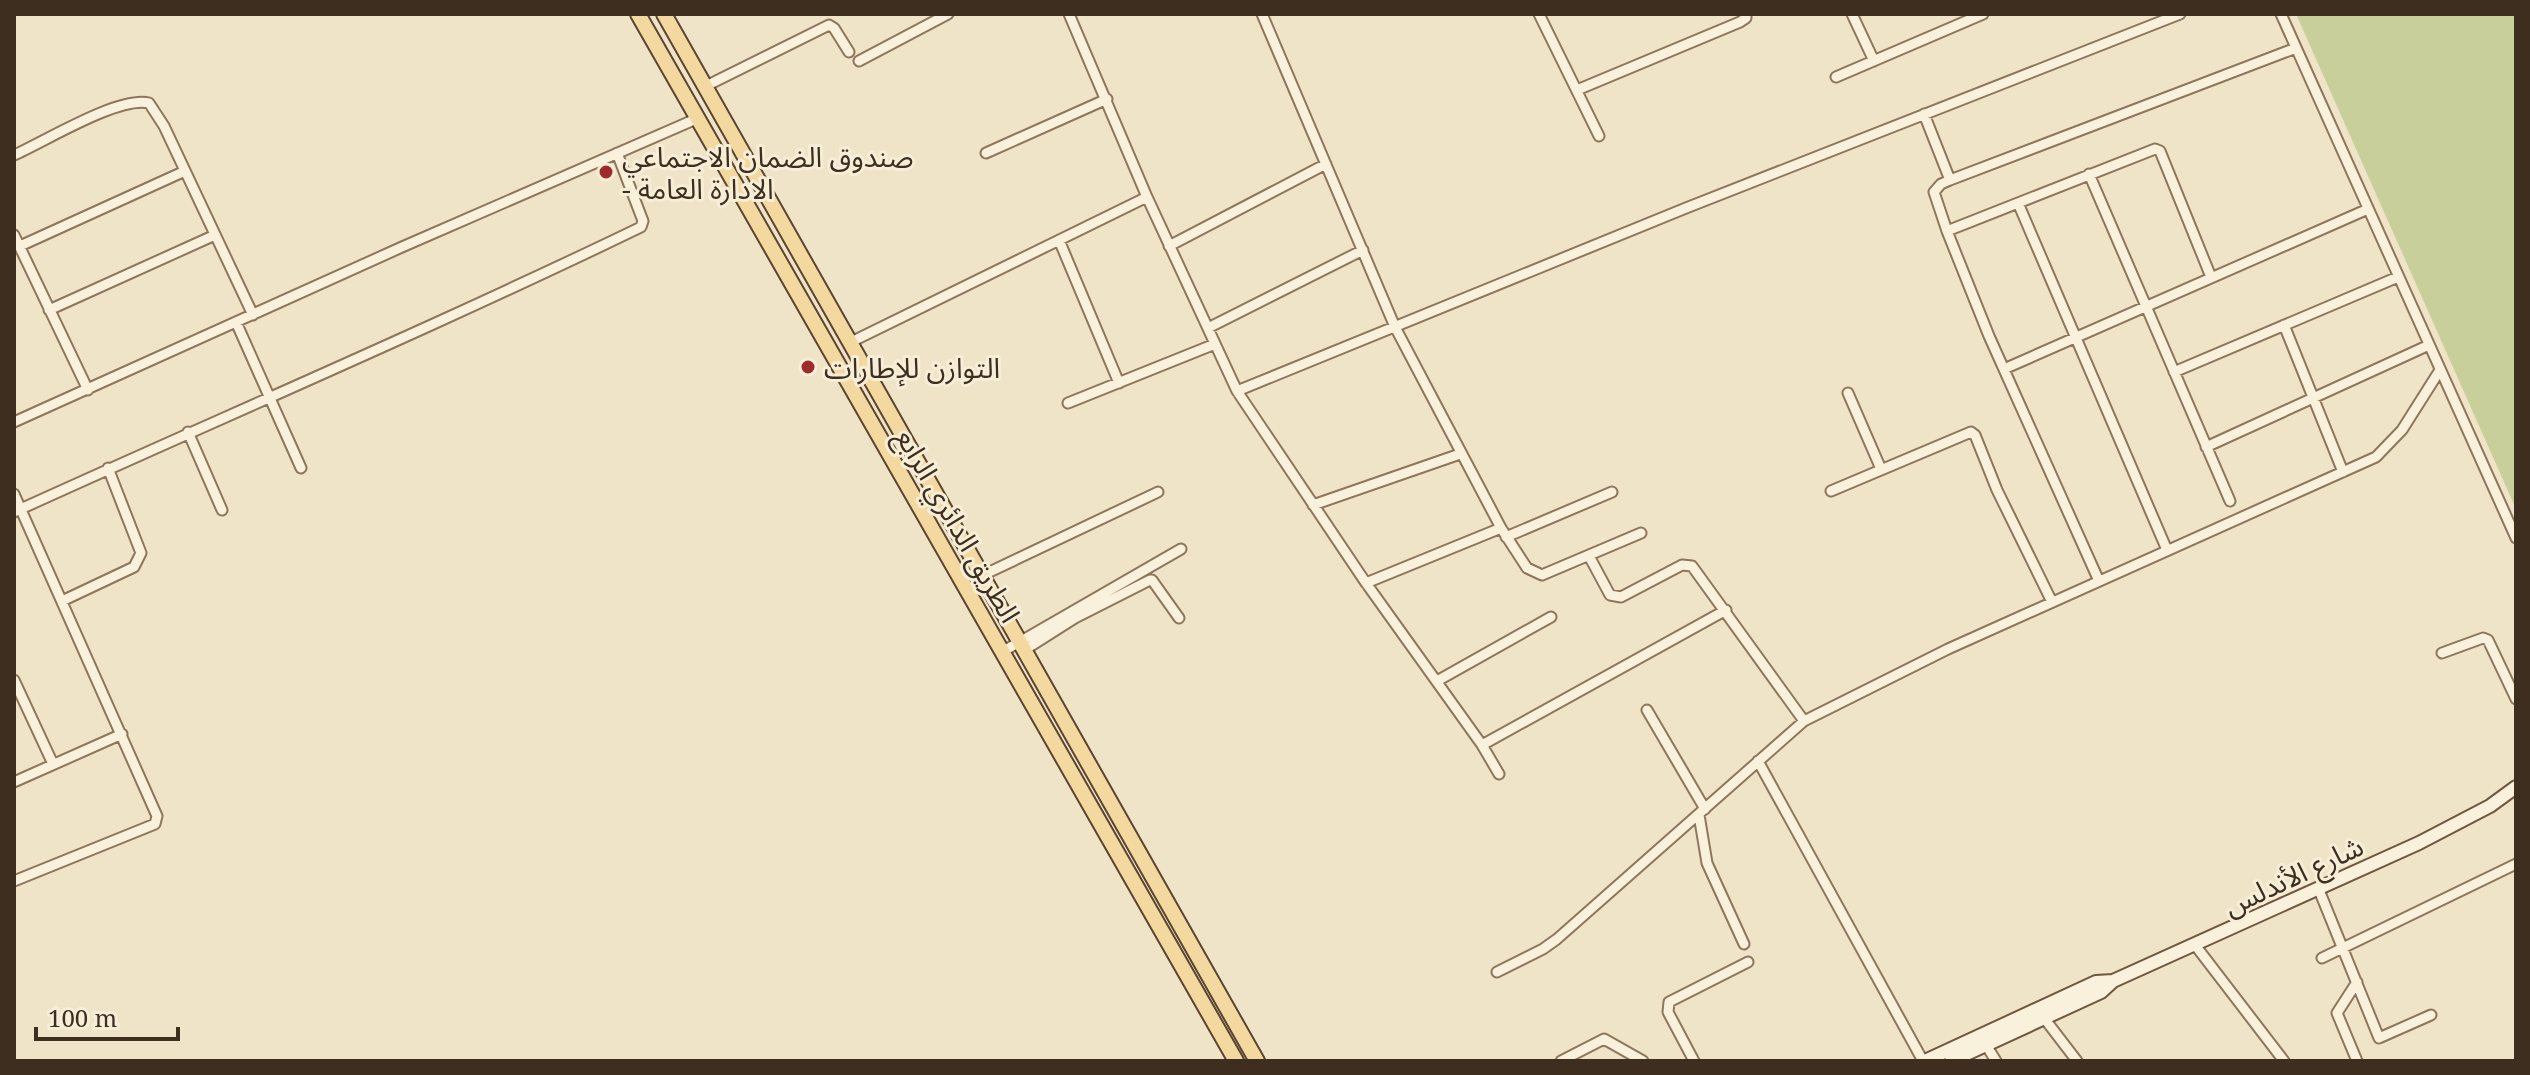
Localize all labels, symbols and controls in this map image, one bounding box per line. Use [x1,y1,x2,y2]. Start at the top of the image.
place label: صندوق الضمان الاجتماعي - الادارة العامة [622,137,913,207]
marker: صندوق الضمان الاجتماعي - الادارة العامة [597,163,615,181]
place label: التوازن للإطارات [824,348,1000,387]
marker: التوازن للإطارات [799,358,817,376]
street label: الطريق الدائري الرابع [885,421,1030,631]
street label: شارع الأندلس [2217,826,2370,927]
scale bar [36,991,178,1041]
text: 100 m [48,1001,117,1034]

